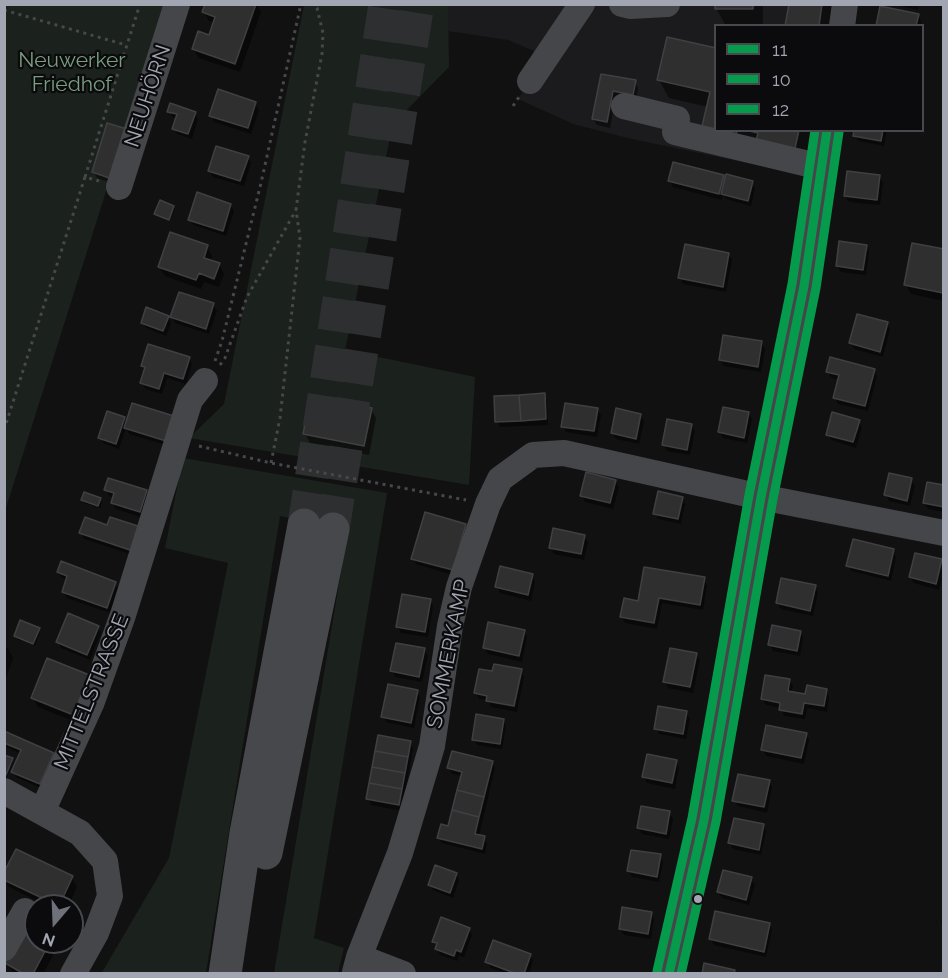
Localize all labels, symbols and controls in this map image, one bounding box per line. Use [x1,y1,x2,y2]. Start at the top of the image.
legend [714,24,924,132]
text: 11 [772,39,787,60]
street label: NEUHÖRN [120,42,176,150]
park label: Neuwerker Friedhof [18,48,126,98]
text: 10 [772,69,791,90]
text: 12 [772,99,789,120]
street label: SOMMERKAMP [422,577,476,731]
street label: MITTELSTRASSE [49,610,135,774]
unlabelled marker [692,893,704,905]
north arrow [24,894,84,954]
text: N [40,929,57,951]

